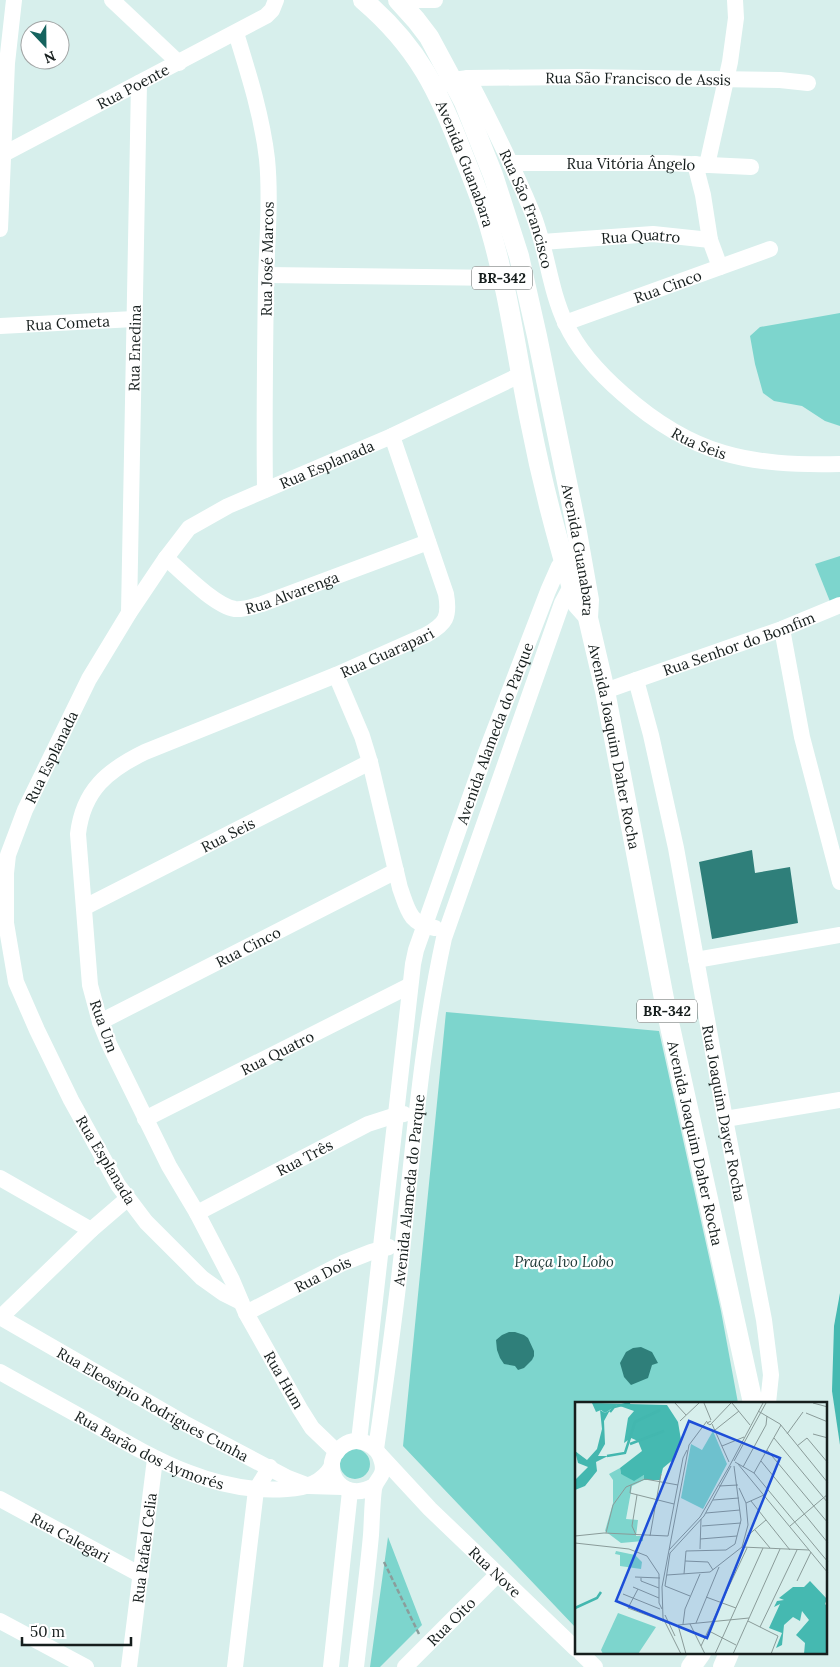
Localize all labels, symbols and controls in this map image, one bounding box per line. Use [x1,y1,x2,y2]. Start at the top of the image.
north arrow [20,20,70,70]
text: N [41,47,58,67]
street label: Rua Poente [93,59,172,113]
street label: Rua São Francisco de Assis [545,67,731,89]
street label: Avenida Guanabara [432,96,499,229]
street label: Rua São Francisco [496,146,557,270]
street label: Rua Vitória Ângelo [567,153,696,174]
street label: Rua José Marcos [256,201,278,317]
street label: Rua Quatro [600,224,682,247]
street label: Rua Cinco [631,265,704,307]
road number: BR-342 [472,266,532,290]
street label: Rua Enedina [124,304,144,392]
street label: Rua Cometa [25,311,111,334]
street label: Rua Seis [668,423,729,463]
street label: Rua Esplanada [277,435,377,492]
street label: Avenida Guanabara [558,481,599,617]
street label: Rua Alvarenga [243,567,341,618]
street label: Rua Senhor do Bomfim [660,607,817,679]
street label: Rua Guarapari [337,623,437,681]
street label: Avenida Alameda do Parque [451,639,537,828]
street label: Avenida Joaquim Daher Rocha [585,641,645,851]
street label: Rua Esplanada [20,707,82,806]
street label: Rua Seis [197,813,258,856]
street label: Rua Cinco [212,922,284,971]
street label: Rua Um [86,997,122,1055]
road number: BR-342 [637,999,697,1022]
street label: Rua Joaquim Dayer Rocha [699,1023,750,1203]
street label: Rua Quatro [237,1026,317,1079]
street label: Avenida Joaquim Daher Rocha [664,1038,728,1248]
street label: Avenida Alameda do Parque [389,1093,428,1288]
street label: Rua Esplanada [72,1112,140,1208]
street label: Rua Três [273,1135,336,1180]
street label: Rua Dois [291,1251,353,1296]
park label: Praça Ivo Lobo [514,1252,614,1271]
street label: Rua Eleosipio Rodrigues Cunha [54,1342,252,1465]
street label: Rua Hum [260,1348,308,1412]
inset map [575,1402,828,1654]
street label: Rua Barão dos Aymorés [72,1406,226,1493]
street label: Rua Rafael Celia [128,1491,160,1604]
street label: Rua Calegari [27,1508,113,1566]
street label: Rua Nove [465,1542,526,1601]
street label: Rua Oito [423,1593,479,1649]
scale bar [22,1614,131,1646]
text: 50 m [30,1622,65,1641]

